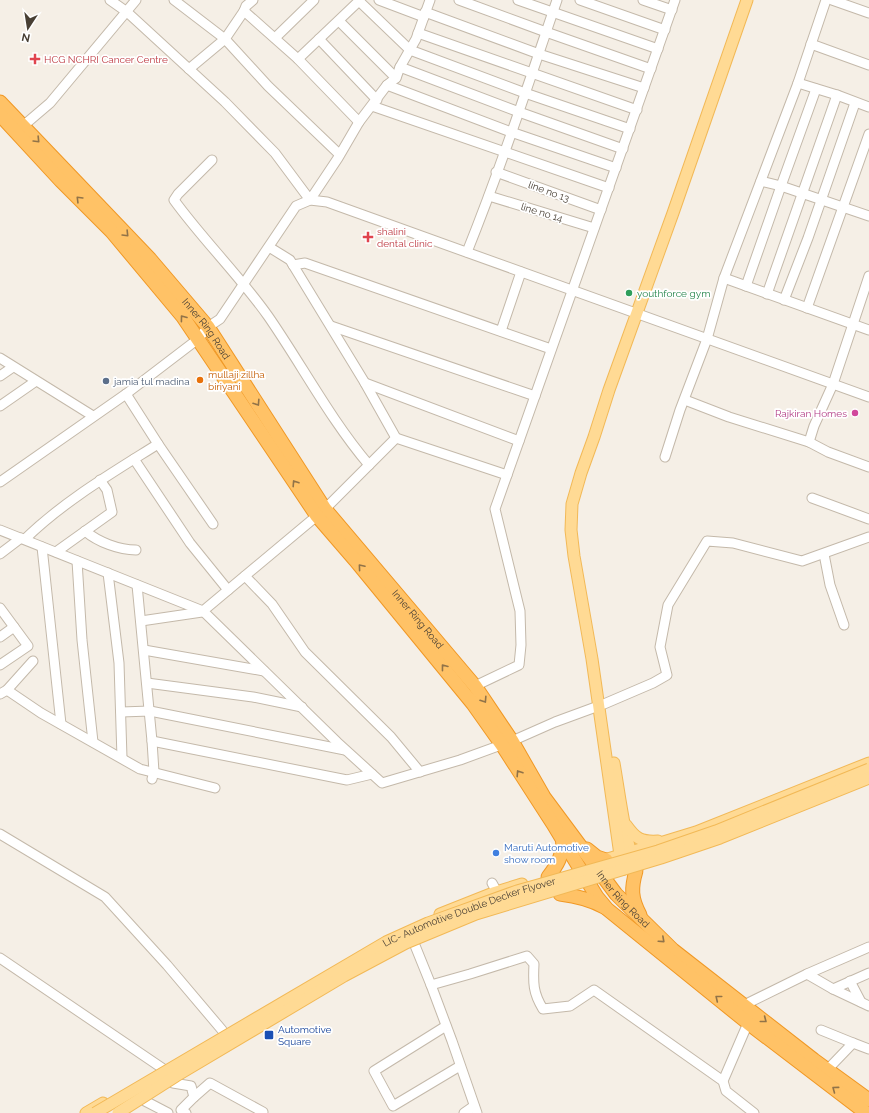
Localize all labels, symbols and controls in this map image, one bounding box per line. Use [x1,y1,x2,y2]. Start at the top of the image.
north arrow [8,8,48,48]
text: N [21,30,31,45]
marker: HCG NCHRI Cancer Centre [29,53,41,65]
place label: HCG NCHRI Cancer Centre [44,54,168,65]
one-way arrow [32,135,39,143]
street label: line no 13 [527,179,571,204]
one-way arrow [76,196,84,204]
street label: line no 14 [520,201,565,224]
place label: shalini dental clinic [377,226,433,249]
one-way arrow [122,229,129,237]
marker: shalini dental clinic [362,231,374,243]
marker: youthforce gym [624,288,634,298]
place label: youthforce gym [637,288,710,299]
street label: Inner Ring Road [180,296,232,361]
one-way arrow [181,315,188,322]
place label: mullaji zillha biriyani [208,369,265,392]
marker: mullaji zillha biriyani [195,375,205,385]
marker: jamia tul madina [101,376,111,386]
place label: jamia tul madina [112,376,190,387]
one-way arrow [252,399,260,406]
place label: Rajkiran Homes [775,408,847,419]
marker: Rajkiran Homes [850,408,860,418]
one-way arrow [292,480,300,487]
one-way arrow [359,564,366,571]
street label: Inner Ring Road [390,588,446,651]
one-way arrow [441,665,448,672]
one-way arrow [479,696,487,703]
one-way arrow [516,770,524,777]
place label: Maruti Automotive show room [504,842,589,865]
marker: Maruti Automotive show room [491,848,501,858]
street label: Inner Ring Road [594,868,652,930]
street label: LIC- Automotive Double Decker Flyover [381,875,557,949]
one-way arrow [657,935,665,942]
one-way arrow [715,995,723,1002]
one-way arrow [759,1016,766,1023]
place label: Automotive Square [278,1024,332,1047]
marker: Automotive Square [263,1029,275,1041]
one-way arrow [833,1087,840,1094]

